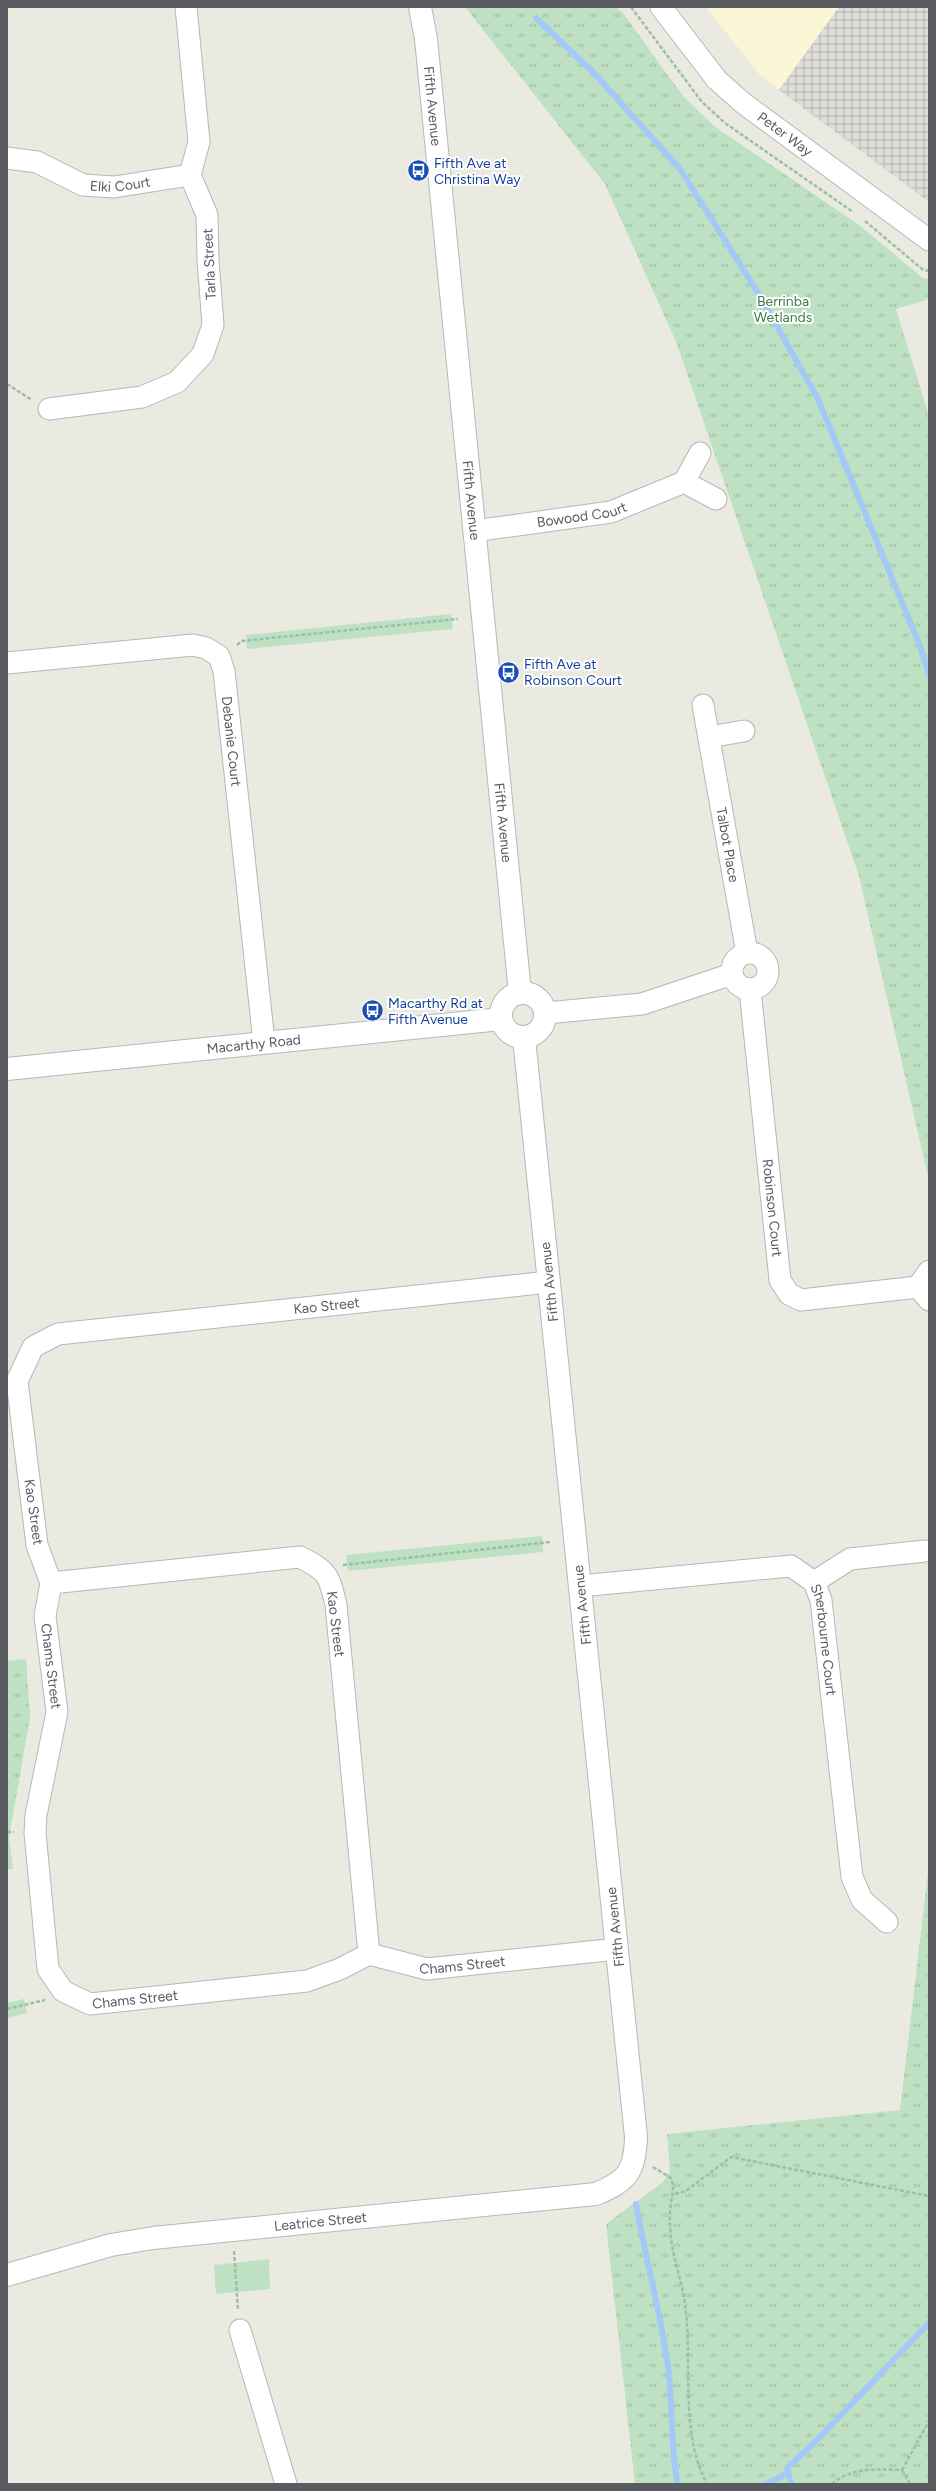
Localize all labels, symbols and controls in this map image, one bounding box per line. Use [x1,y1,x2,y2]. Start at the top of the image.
street label: Fifth Avenue [420,66,445,147]
street label: Peter Way [754,109,816,161]
place label: Fifth Ave at Christina Way [434,155,521,188]
bus stop icon: Fifth Ave at Christina Way [406,158,432,184]
street label: Elki Court [89,173,152,196]
street label: Tarla Street [199,228,220,300]
park label: Berrinba Wetlands [754,293,812,326]
street label: Fifth Avenue [459,460,483,541]
street label: Bowood Court [536,498,630,531]
place label: Fifth Ave at Robinson Court [524,656,622,689]
bus stop icon: Fifth Ave at Robinson Court [495,659,521,685]
street label: Debanie Court [218,695,244,787]
street label: Fifth Avenue [490,782,515,864]
street label: Talbot Place [712,806,742,884]
place label: Macarthy Rd at Fifth Avenue [388,995,483,1028]
bus stop icon: Macarthy Rd at Fifth Avenue [359,998,385,1024]
street label: Macarthy Road [206,1031,302,1058]
street label: Robinson Court [759,1158,786,1258]
street label: Fifth Avenue [537,1241,562,1323]
street label: Kao Street [293,1294,360,1318]
street label: Kao Street [20,1478,47,1546]
street label: Fifth Avenue [570,1564,595,1646]
street label: Sherbourne Court [807,1582,840,1696]
street label: Kao Street [323,1590,348,1658]
street label: Chams Street [37,1622,65,1710]
street label: Fifth Avenue [603,1886,628,1968]
street label: Chams Street [417,1953,506,1978]
street label: Chams Street [91,1987,179,2013]
street label: Leatrice Street [273,2209,368,2235]

